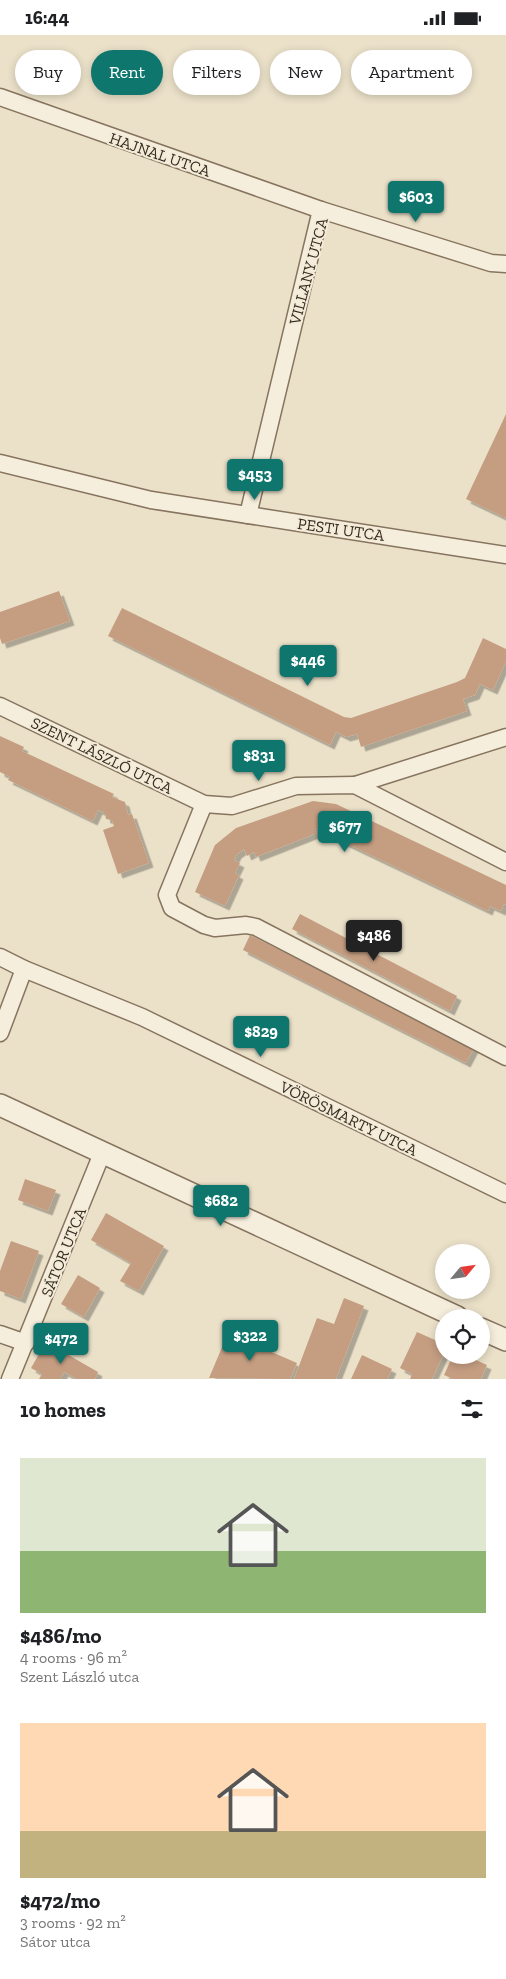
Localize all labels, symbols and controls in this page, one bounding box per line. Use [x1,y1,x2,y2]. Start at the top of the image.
text: 16:44 [25,6,69,29]
chip: Buy [15,50,81,95]
chip: Rent [91,50,163,95]
chip: Filters [173,50,260,95]
chip: New [270,50,341,95]
chip: Apartment [351,50,472,95]
street label: HAJNAL UTCA [107,128,213,181]
pin: $603 [386,181,446,223]
text: $603 [399,187,433,206]
street label: VILLANY UTCA [285,215,332,328]
pin: $453 [225,459,285,501]
text: $453 [238,465,272,484]
street label: PESTI UTCA [296,514,386,545]
pin: $446 [278,645,338,687]
text: $446 [291,651,325,670]
street label: SZENT LÁSZLÓ UTCA [28,713,176,798]
pin: $831 [229,739,289,782]
text: $831 [243,746,275,765]
pin: $677 [315,811,375,853]
text: $677 [329,817,361,836]
pin: $486 [344,919,404,962]
text: $486 [357,926,391,945]
pin: $829 [231,1015,291,1058]
text: $829 [244,1022,278,1041]
street label: VÖRÖSMARTY UTCA [276,1077,421,1160]
pin: $682 [191,1185,251,1227]
text: $682 [204,1191,238,1210]
street label: SÁTOR UTCA [37,1204,90,1300]
north arrow [435,1244,490,1299]
map controls [435,1244,490,1364]
button: locate [435,1309,490,1364]
pin: $322 [220,1319,280,1362]
pin: $472 [31,1323,91,1365]
text: $322 [233,1326,267,1345]
text: $472 [44,1329,78,1348]
icon: filters [458,1395,486,1423]
text: 10 homes [20,1397,106,1422]
icon: home [208,1490,298,1580]
text: $486/mo [20,1623,102,1648]
text: 4 rooms · 96 m² [20,1648,127,1667]
text: Szent László utca [20,1667,139,1686]
icon: home [208,1755,298,1845]
text: $472/mo [20,1888,100,1913]
text: 3 rooms · 92 m² [20,1913,126,1932]
text: Sátor utca [20,1932,91,1951]

